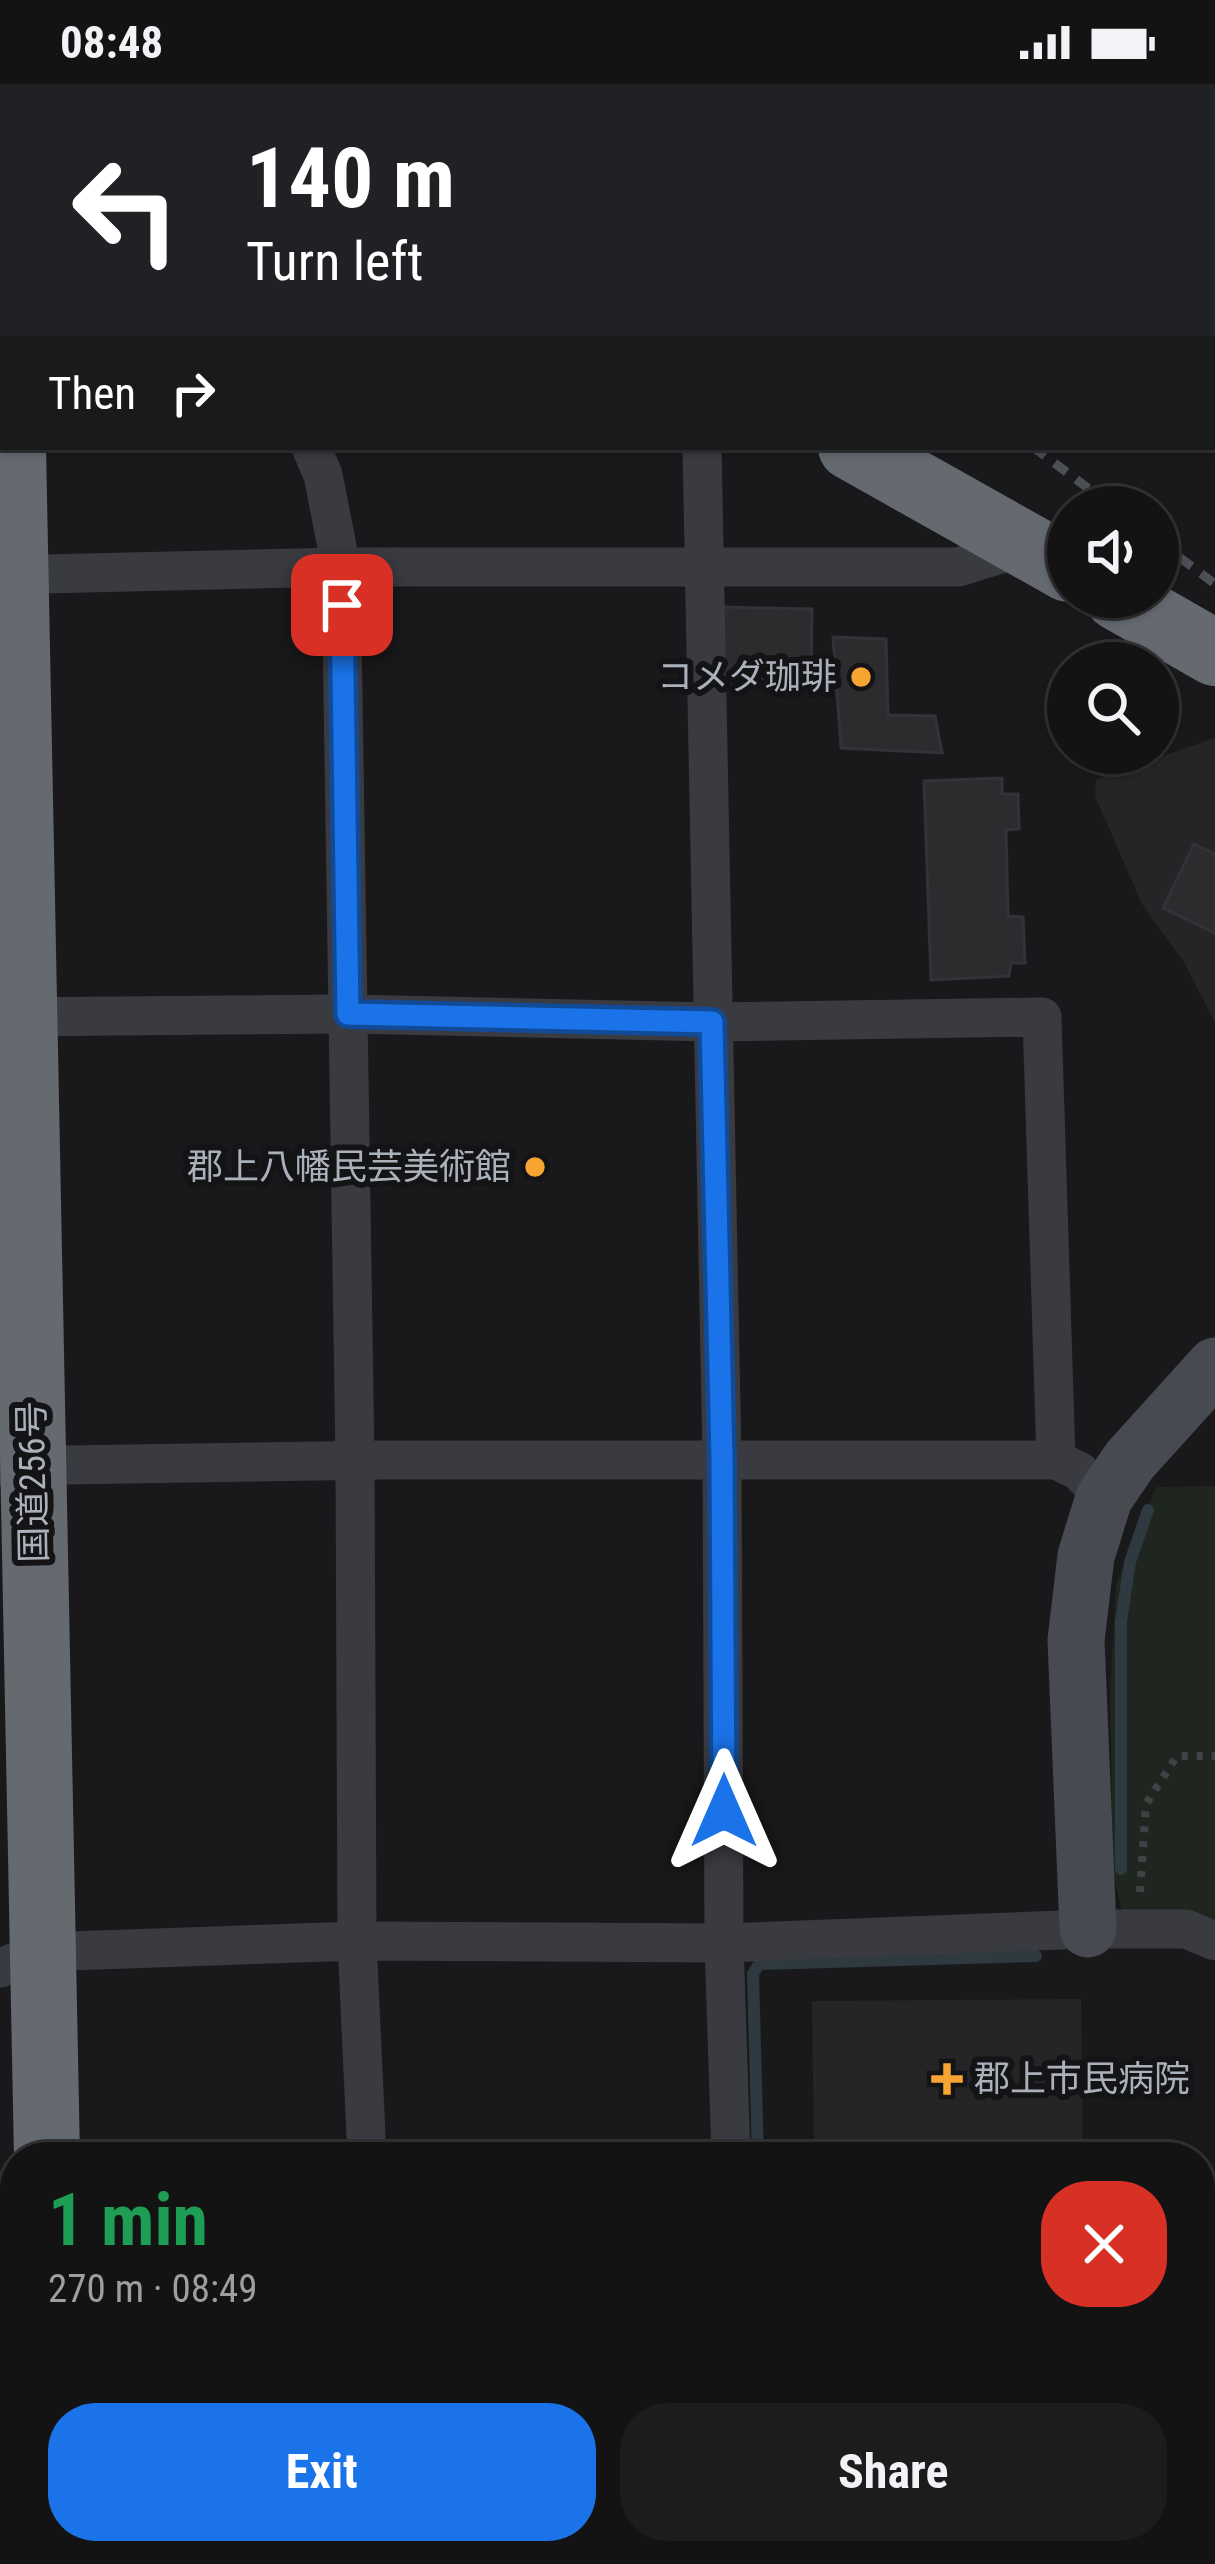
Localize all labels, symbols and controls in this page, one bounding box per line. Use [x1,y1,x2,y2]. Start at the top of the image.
text: 08:48 [60,16,163,69]
text: 140 m [246,129,455,228]
icon: left [48,132,204,288]
text: Turn left [246,230,423,293]
icon: right [160,360,226,426]
text: Then [48,367,136,420]
map controls [1047,486,1179,774]
button: sound [1047,486,1179,618]
pin [291,554,393,656]
icon: arrive [309,572,375,638]
button: search [1047,642,1179,774]
place label: コメダ珈琲 [657,656,837,698]
marker: コメダ珈琲 [848,664,874,690]
place label: 郡上八幡民芸美術館 [187,1146,511,1188]
marker: 郡上八幡民芸美術館 [522,1154,548,1180]
street label: 国道256号 [11,1401,55,1563]
position arrow [661,1748,787,1874]
place label: 郡上市民病院 [974,2058,1190,2100]
marker: 郡上市民病院 [931,2063,963,2095]
text: 1 min [48,2178,208,2263]
button: close [1041,2181,1167,2307]
text: 270 m · 08:49 [48,2266,258,2312]
button: Exit [48,2403,596,2541]
button: Share [620,2403,1167,2541]

